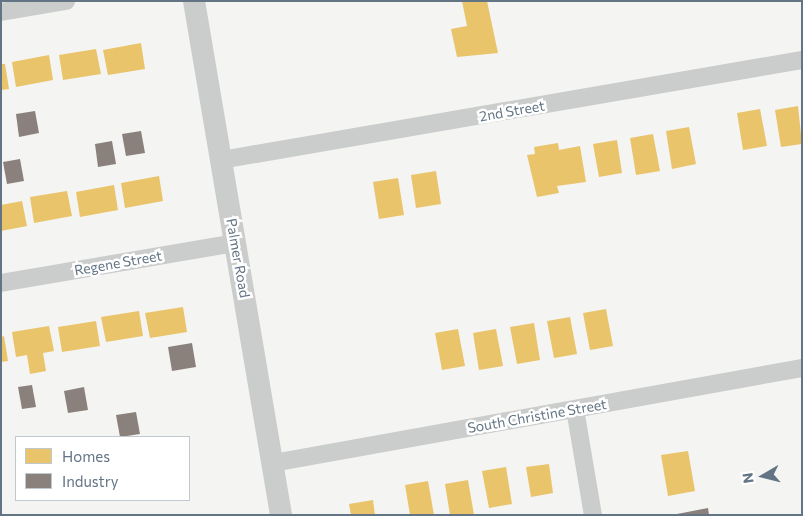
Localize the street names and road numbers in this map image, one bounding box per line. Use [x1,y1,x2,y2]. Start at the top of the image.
street label: 2nd Street [478,97,546,125]
street label: Palmer Road [223,217,253,299]
street label: Regene Street [73,247,163,279]
street label: South Christine Street [466,395,608,437]

